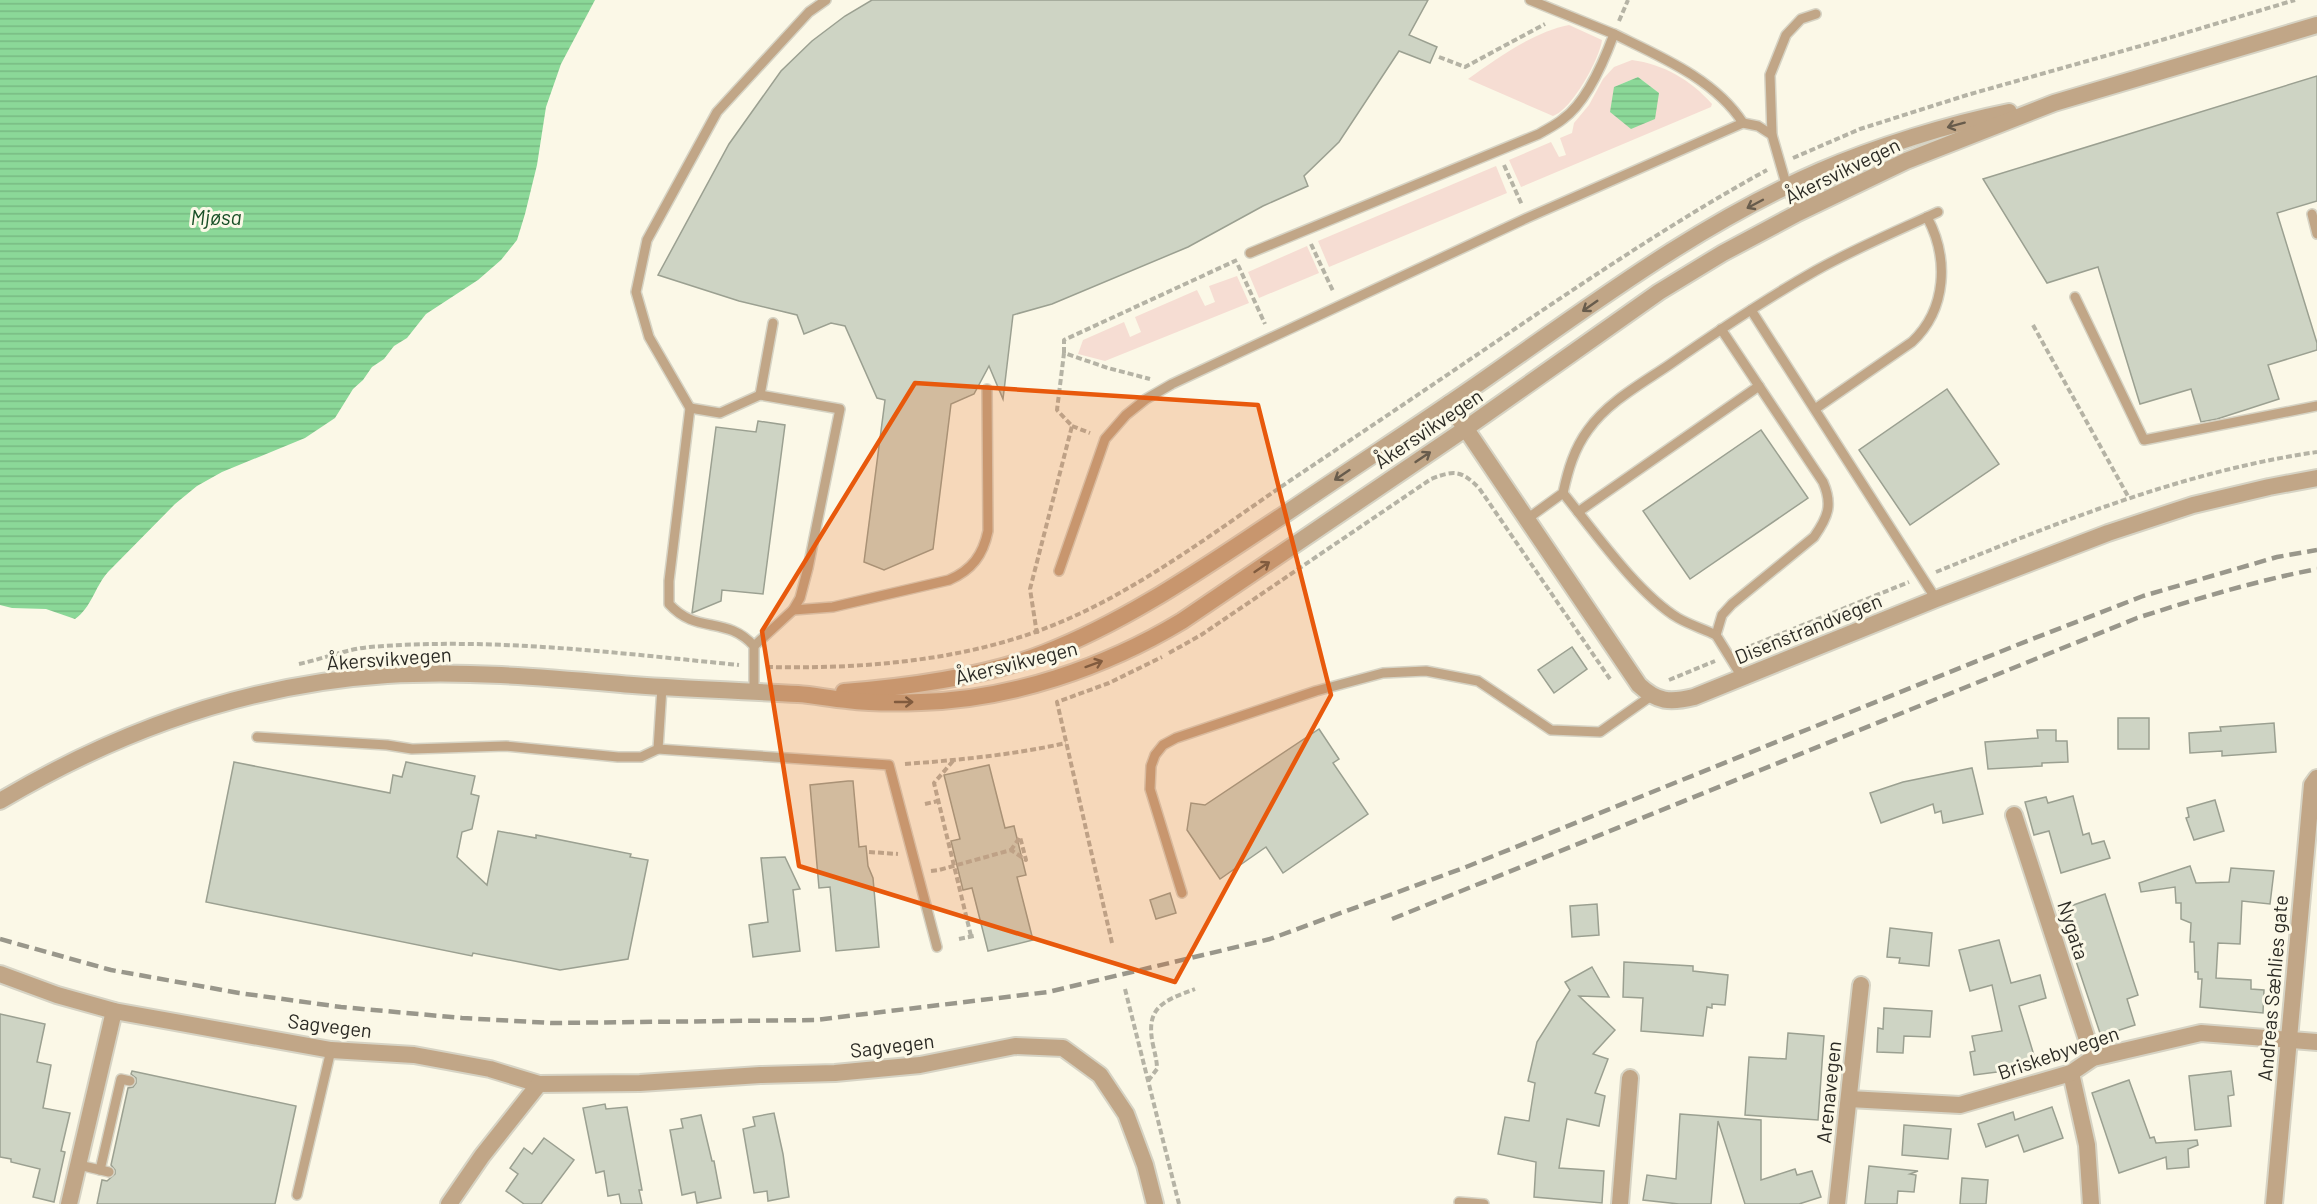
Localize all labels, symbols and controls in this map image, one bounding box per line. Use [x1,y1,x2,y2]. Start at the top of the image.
one-way arrow [1947,120,1966,131]
street label: Åkersvikvegen [1780,132,1904,208]
one-way arrow [1747,199,1765,210]
water label: Mjøsa [190,204,242,229]
one-way arrow [1582,300,1598,312]
street label: Åkersvikvegen [1369,383,1487,473]
one-way arrow [1414,451,1431,463]
one-way arrow [1334,469,1351,481]
one-way arrow [1253,561,1269,573]
street label: Disenstrandvegen [1731,588,1885,668]
street label: Åkersvikvegen [952,635,1080,689]
street label: Åkersvikvegen [326,642,452,674]
one-way arrow [1084,658,1103,669]
one-way arrow [893,696,913,708]
street label: Andreas Sæhlies gate [2252,894,2292,1082]
street label: Nygata [2053,897,2095,963]
street label: Sagvegen [287,1008,373,1042]
street label: Briskebyvegen [1994,1020,2122,1084]
street label: Sagvegen [849,1028,935,1062]
street label: Arenavegen [1811,1040,1845,1144]

